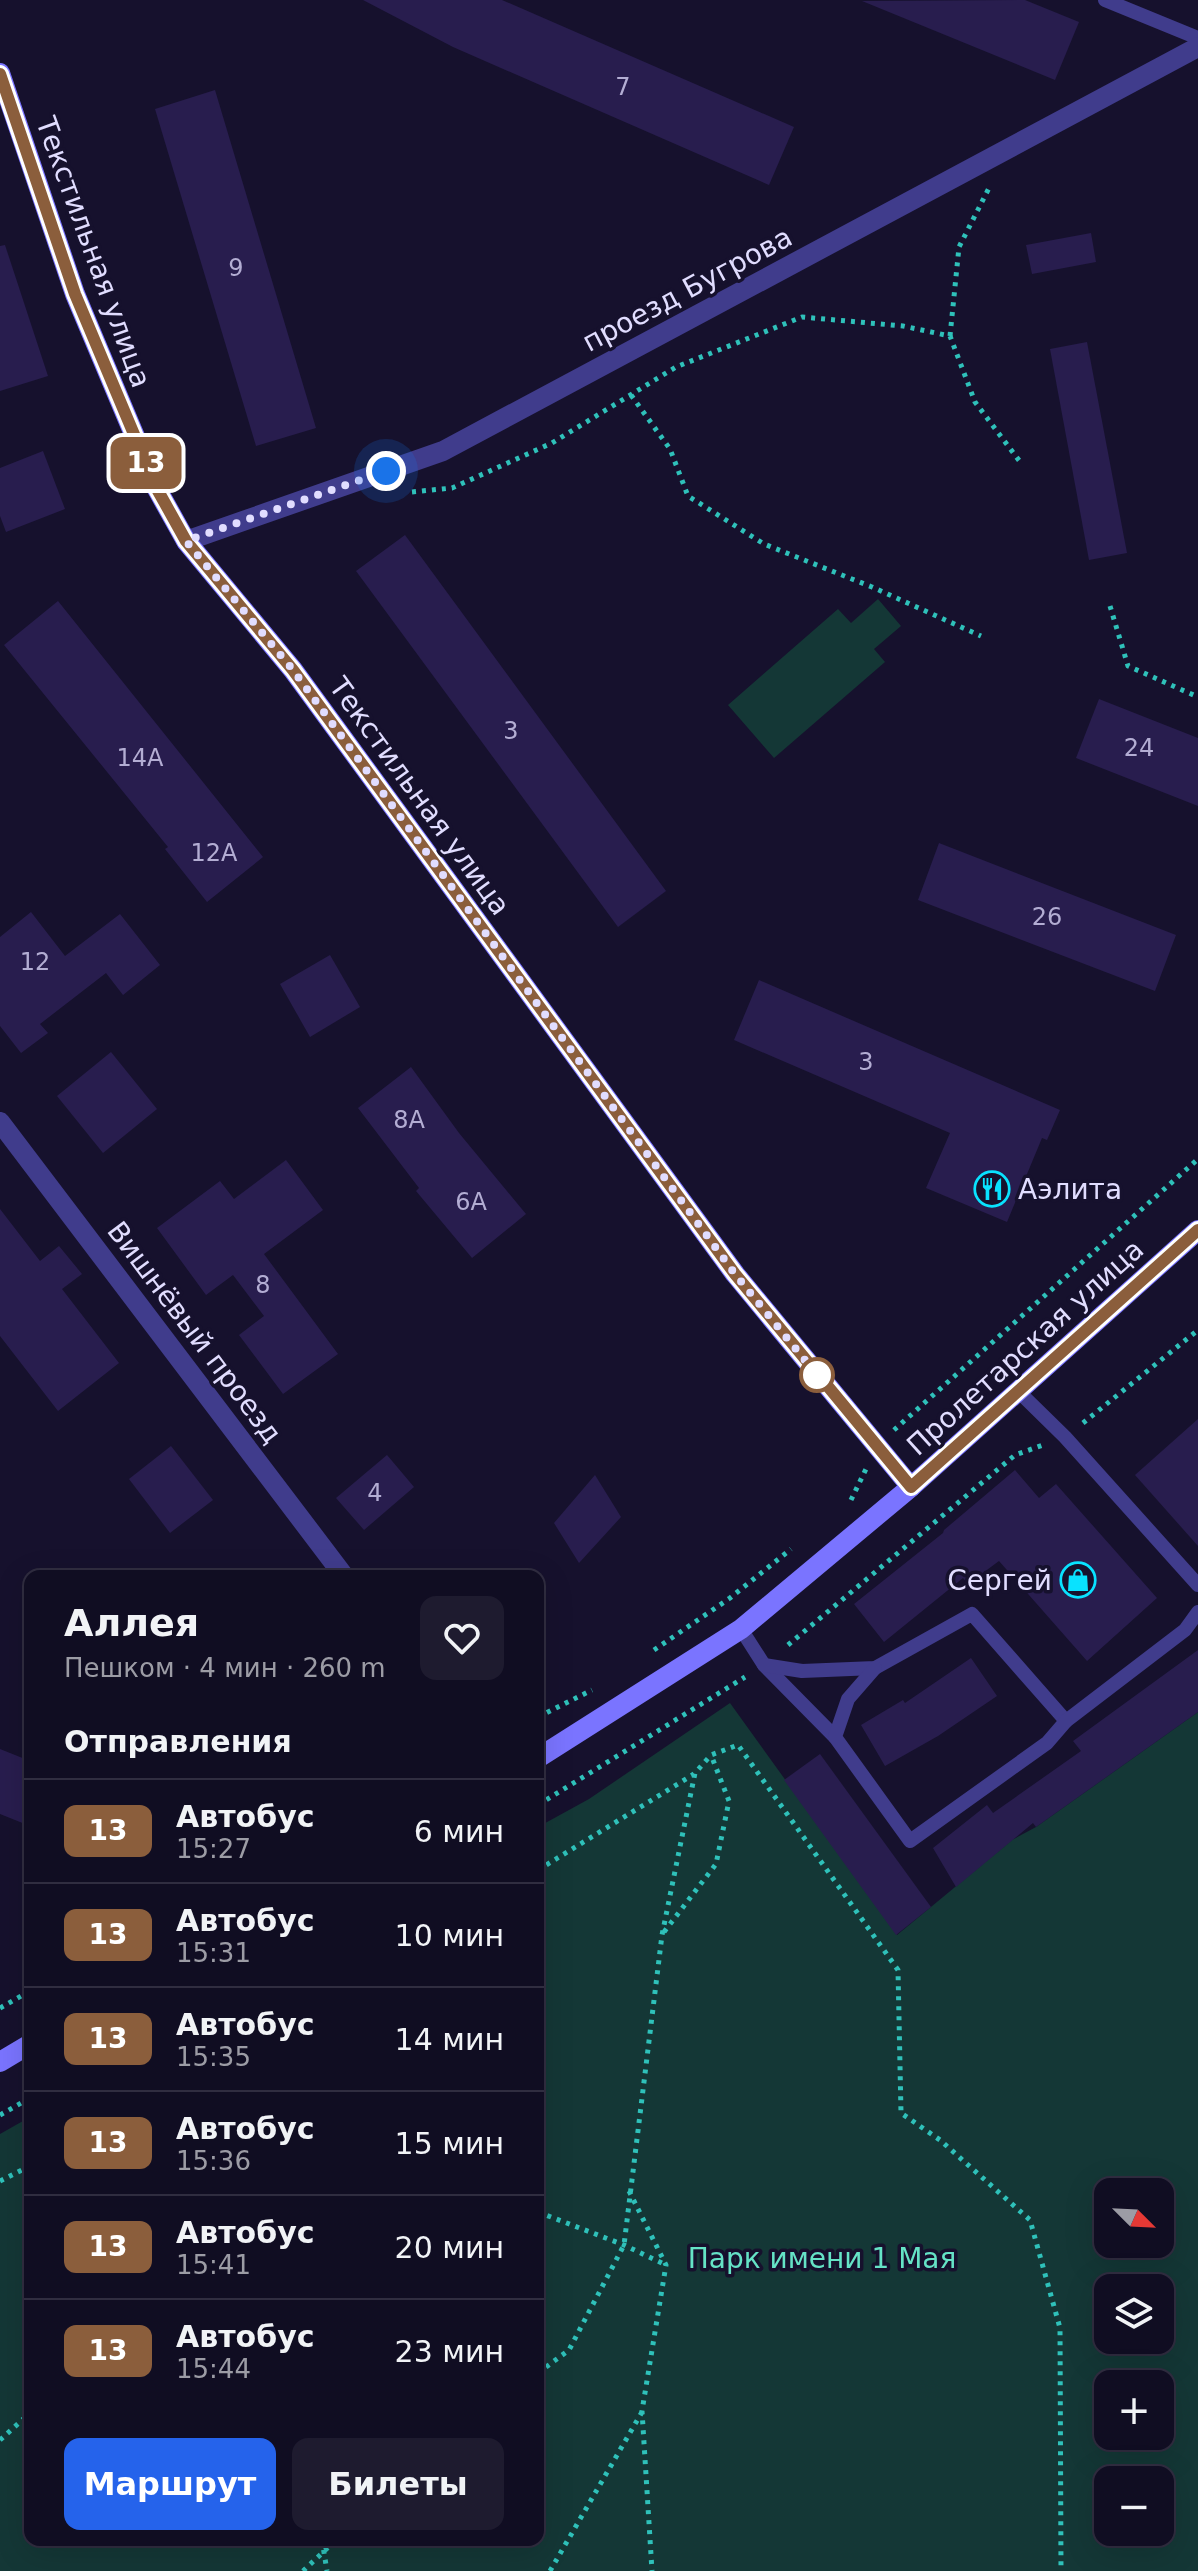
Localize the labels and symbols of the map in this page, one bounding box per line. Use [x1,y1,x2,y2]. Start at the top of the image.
house number: 7 [615,73,631,101]
street label: Текстильная улица [29,111,158,392]
street label: проезд Бугрова [577,220,798,359]
house number: 9 [228,254,244,282]
line badge: 13 [110,437,182,489]
your location [366,451,406,491]
street label: Текстильная улица [322,670,517,922]
house number: 3 [503,717,519,745]
house number: 24 [1124,734,1154,762]
house number: 14А [117,744,164,772]
house number: 12А [191,839,238,867]
house number: 26 [1032,903,1062,931]
house number: 12 [20,948,50,976]
house number: 3 [858,1048,874,1076]
house number: 8А [393,1106,425,1134]
restaurant icon: Аэлита [973,1170,1011,1208]
place label: Аэлита [1018,1173,1122,1206]
house number: 6А [455,1188,487,1216]
street label: Вишнёвый проезд [100,1215,289,1450]
street label: Пролетарская улица [900,1233,1150,1462]
house number: 8 [255,1271,271,1299]
unlabelled marker [800,1358,834,1392]
house number: 4 [367,1479,383,1507]
shop icon: Сергей [1059,1561,1097,1599]
place label: Сергей [947,1564,1052,1597]
north arrow [1094,2178,1174,2258]
park label: Парк имени 1 Мая [688,2242,956,2275]

